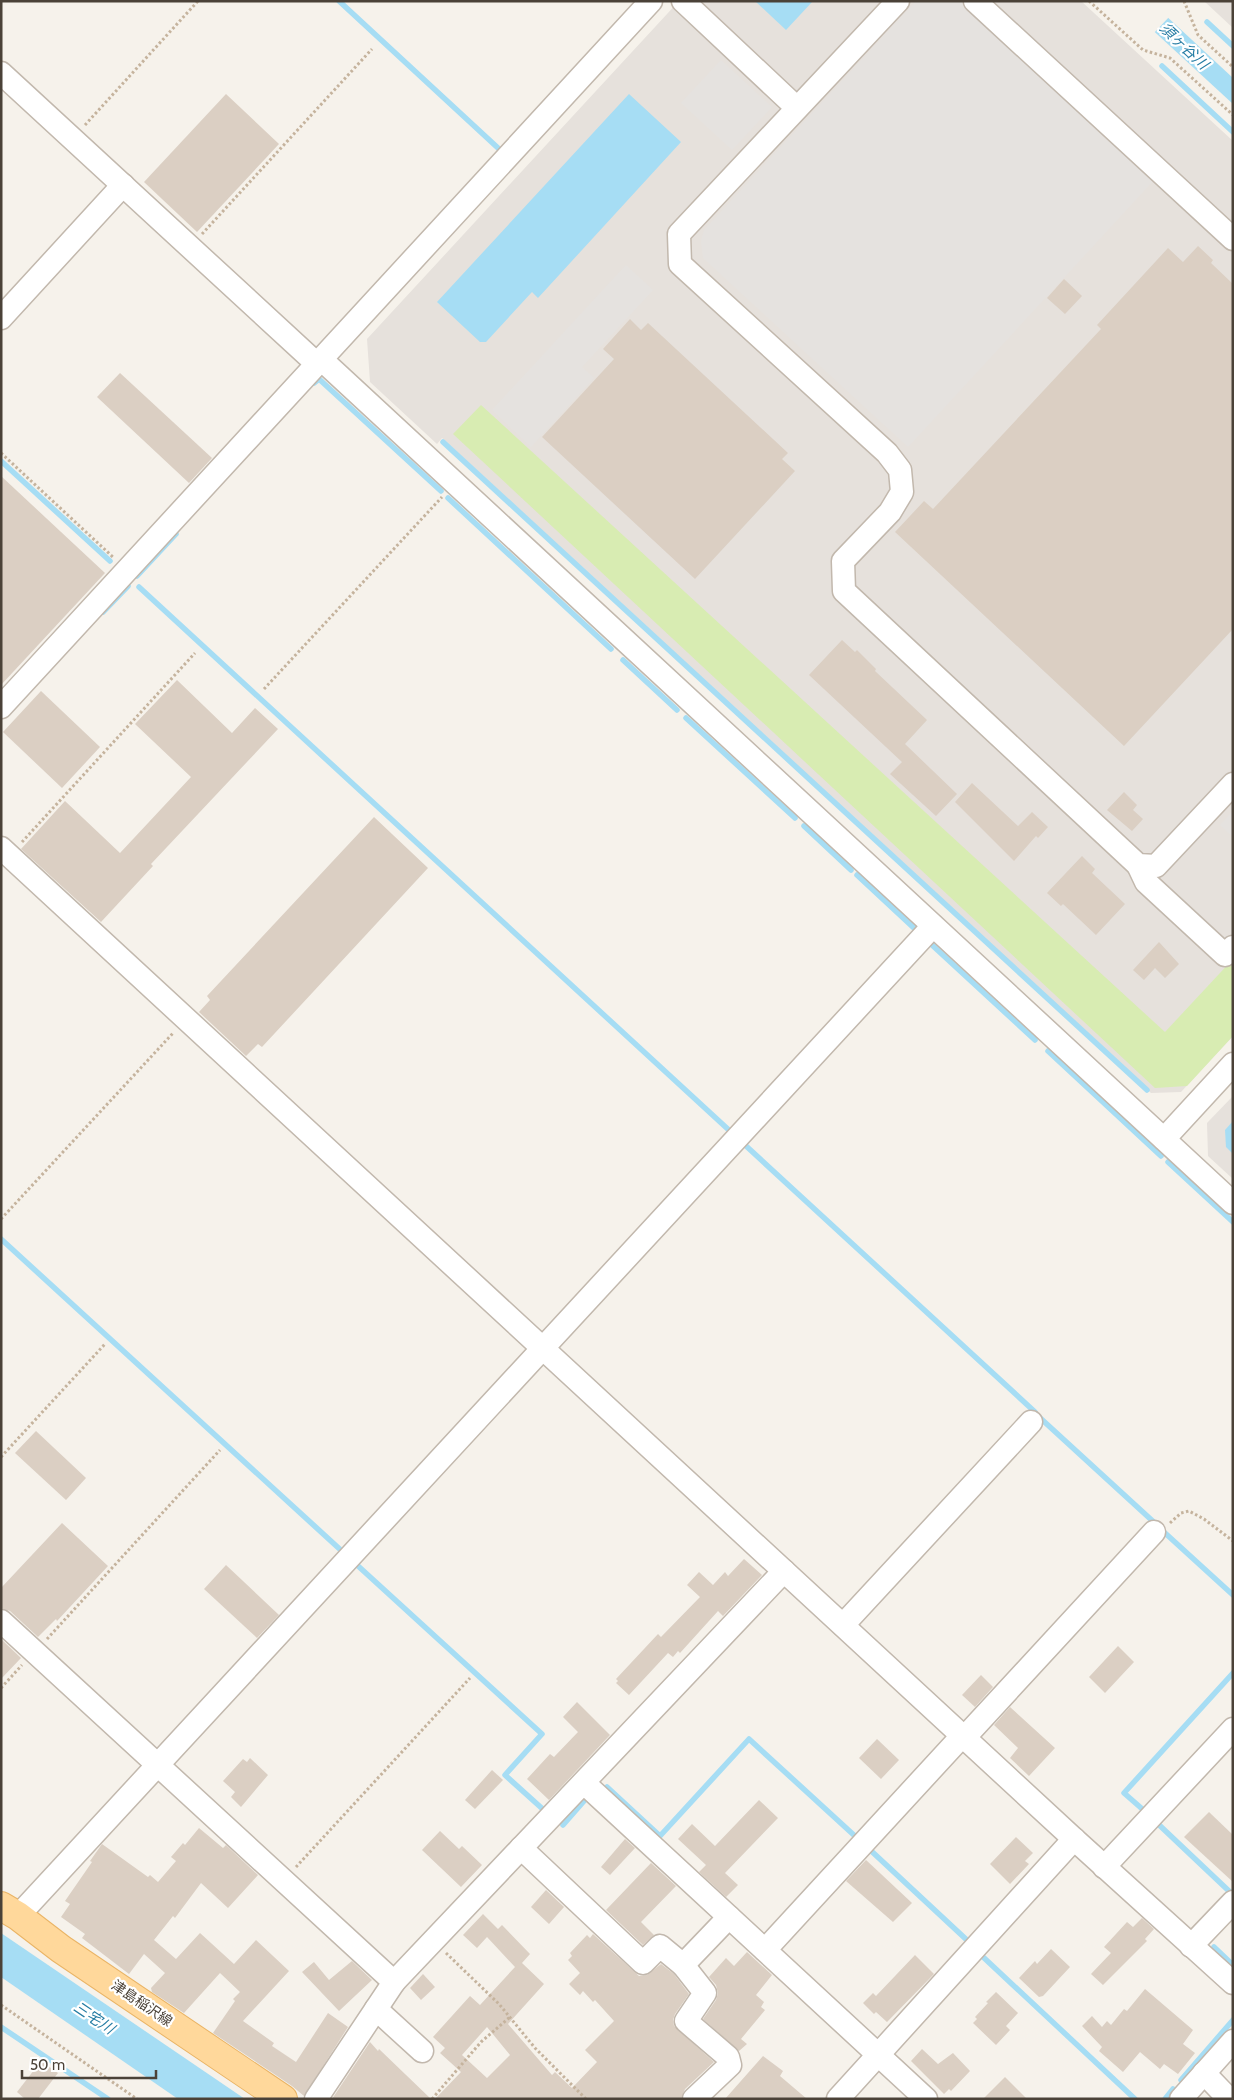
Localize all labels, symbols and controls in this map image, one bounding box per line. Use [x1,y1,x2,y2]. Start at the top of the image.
water label: 須ヶ谷川 [1156,19,1214,74]
street label: 津島稲沢線 [108,1976,176,2030]
water label: 三宅川 [70,1998,119,2039]
scale bar [22,2048,156,2080]
text: 50 m [30,2056,65,2074]

